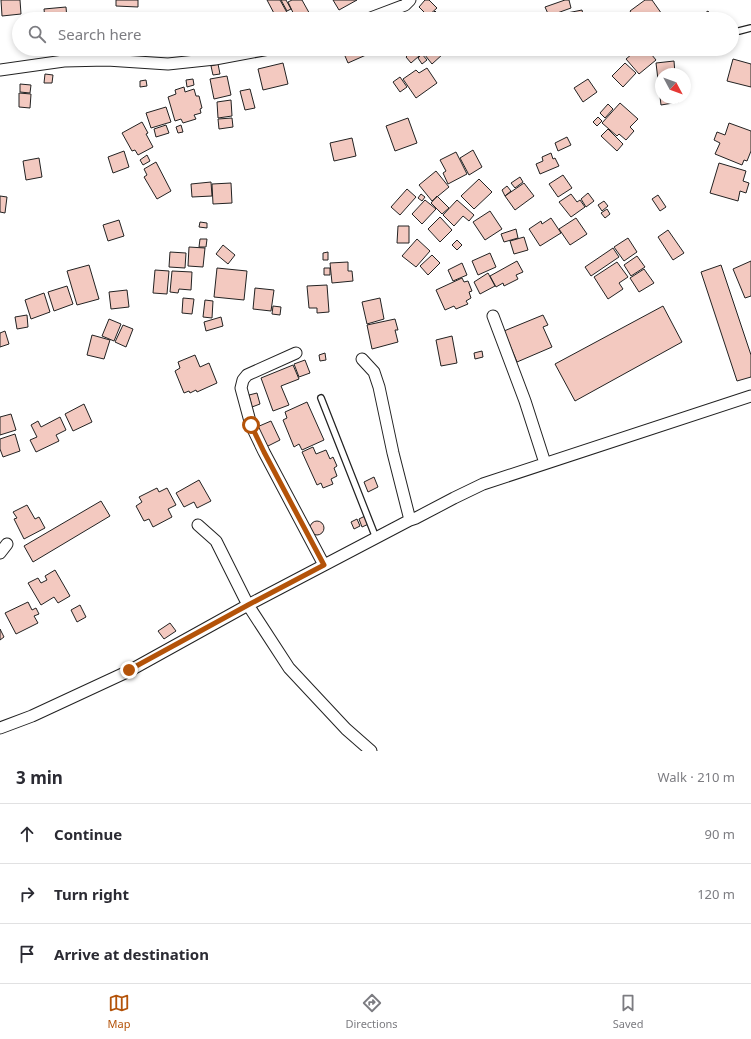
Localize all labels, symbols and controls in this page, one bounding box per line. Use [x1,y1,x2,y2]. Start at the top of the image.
search box [12,12,739,56]
icon: search [26,23,48,45]
text: Search here [58,24,141,44]
north arrow [655,68,691,104]
route start [242,416,260,434]
route end [120,661,138,679]
text: 3 min [16,766,63,789]
text: Walk · 210 m [657,768,735,786]
icon: ahead [16,823,38,845]
text: Continue [54,824,122,844]
text: 90 m [705,825,735,843]
icon: right [16,883,38,905]
text: Turn right [54,884,129,904]
text: 120 m [697,885,735,903]
icon: arrive [16,943,38,965]
text: Arrive at destination [54,944,209,964]
tab: Map [108,992,130,1031]
tab: Directions [345,992,398,1031]
tab: Saved [613,992,643,1031]

